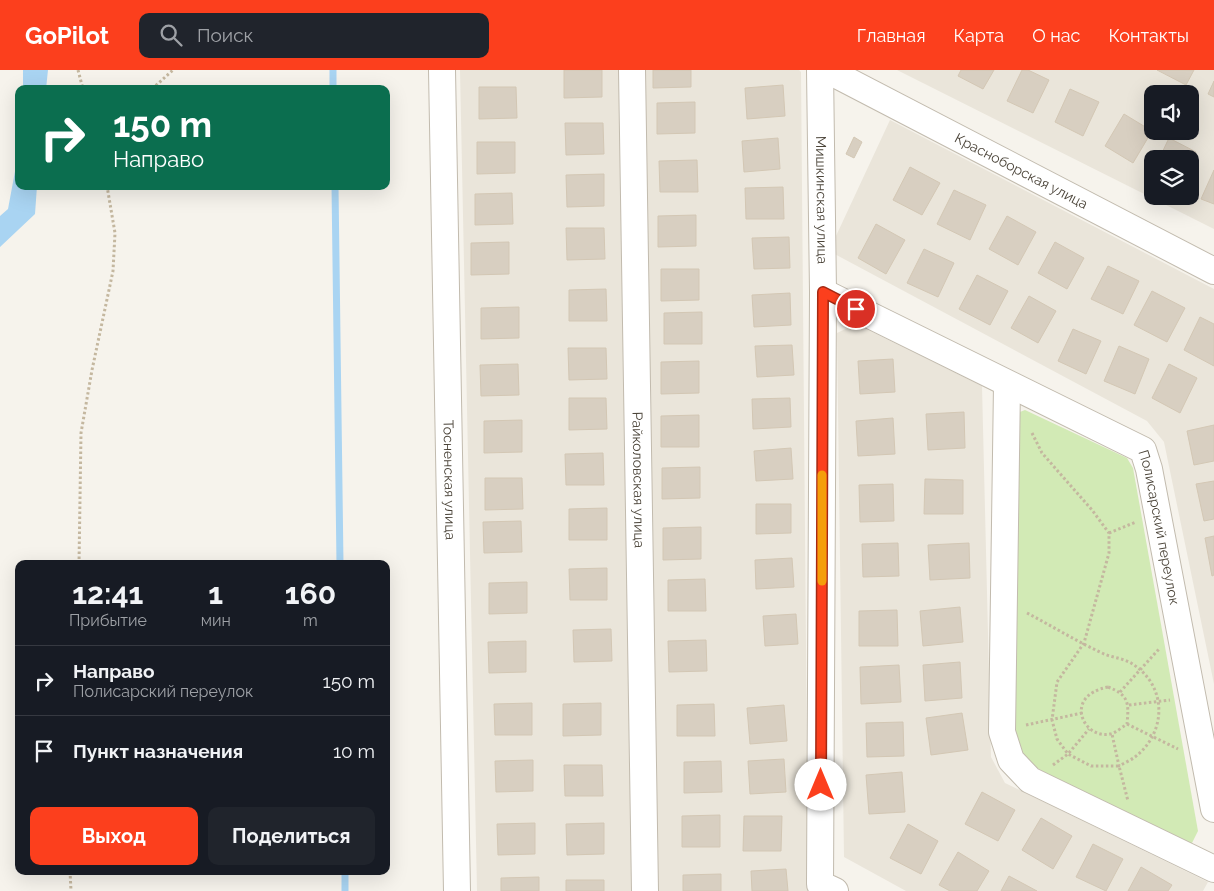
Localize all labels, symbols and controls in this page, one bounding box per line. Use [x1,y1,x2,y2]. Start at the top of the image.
search box [139,13,489,58]
text: GoPilot [25,21,109,50]
icon: search [157,21,185,49]
text: Поиск [197,24,253,46]
text: Главная [857,25,925,46]
text: Карта [953,25,1004,46]
text: О нас [1032,25,1080,46]
text: Контакты [1108,25,1189,46]
map controls [1144,85,1199,205]
button: sound [1144,85,1199,140]
text: 150 m [113,104,212,145]
icon: right [30,105,95,170]
street label: Красноборская улица [952,130,1091,212]
street label: Мишкинская улица [813,136,831,264]
text: Направо [113,146,204,172]
button: layers [1144,150,1199,205]
pin [835,288,877,330]
icon: arrive [842,295,870,323]
street label: Райколовская улица [629,412,648,548]
street label: Тосненская улица [440,420,459,540]
street label: Полисарский переулок [1135,448,1183,606]
text: 12:41 [72,576,143,611]
text: 1 [208,576,223,611]
text: 160 [285,576,336,611]
text: Прибытие [69,611,147,630]
text: мин [201,611,231,630]
text: m [303,611,318,630]
text: Направо [73,660,154,682]
icon: right [30,667,58,695]
text: 150 m [323,670,375,692]
text: Полисарский переулок [73,682,253,701]
icon: arrive [30,737,58,765]
text: Пункт назначения [73,740,243,762]
text: 10 m [333,740,375,762]
position arrow [794,758,846,810]
button: Выход [30,807,198,865]
button: Поделиться [208,807,375,865]

